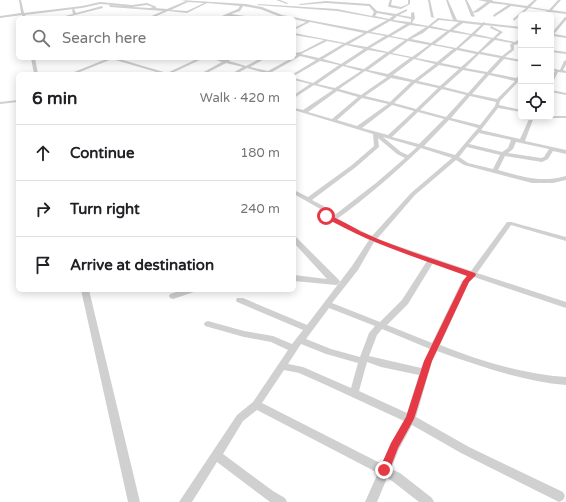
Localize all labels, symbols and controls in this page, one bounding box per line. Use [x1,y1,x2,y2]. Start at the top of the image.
map controls [518,12,554,120]
button: + [518,12,554,48]
search box [16,16,296,60]
icon: search [30,27,52,49]
text: Search here [62,29,146,47]
button: − [518,48,554,84]
button: locate [518,84,554,120]
text: 6 min [32,88,77,109]
text: Walk · 420 m [200,90,280,106]
icon: ahead [32,142,54,164]
text: Continue [70,144,134,162]
text: 180 m [240,145,280,161]
icon: right [32,198,54,220]
text: Turn right [70,200,140,218]
text: 240 m [240,201,280,217]
route start [317,207,335,225]
icon: arrive [32,254,54,276]
text: Arrive at destination [70,256,214,274]
route end [375,461,393,479]

